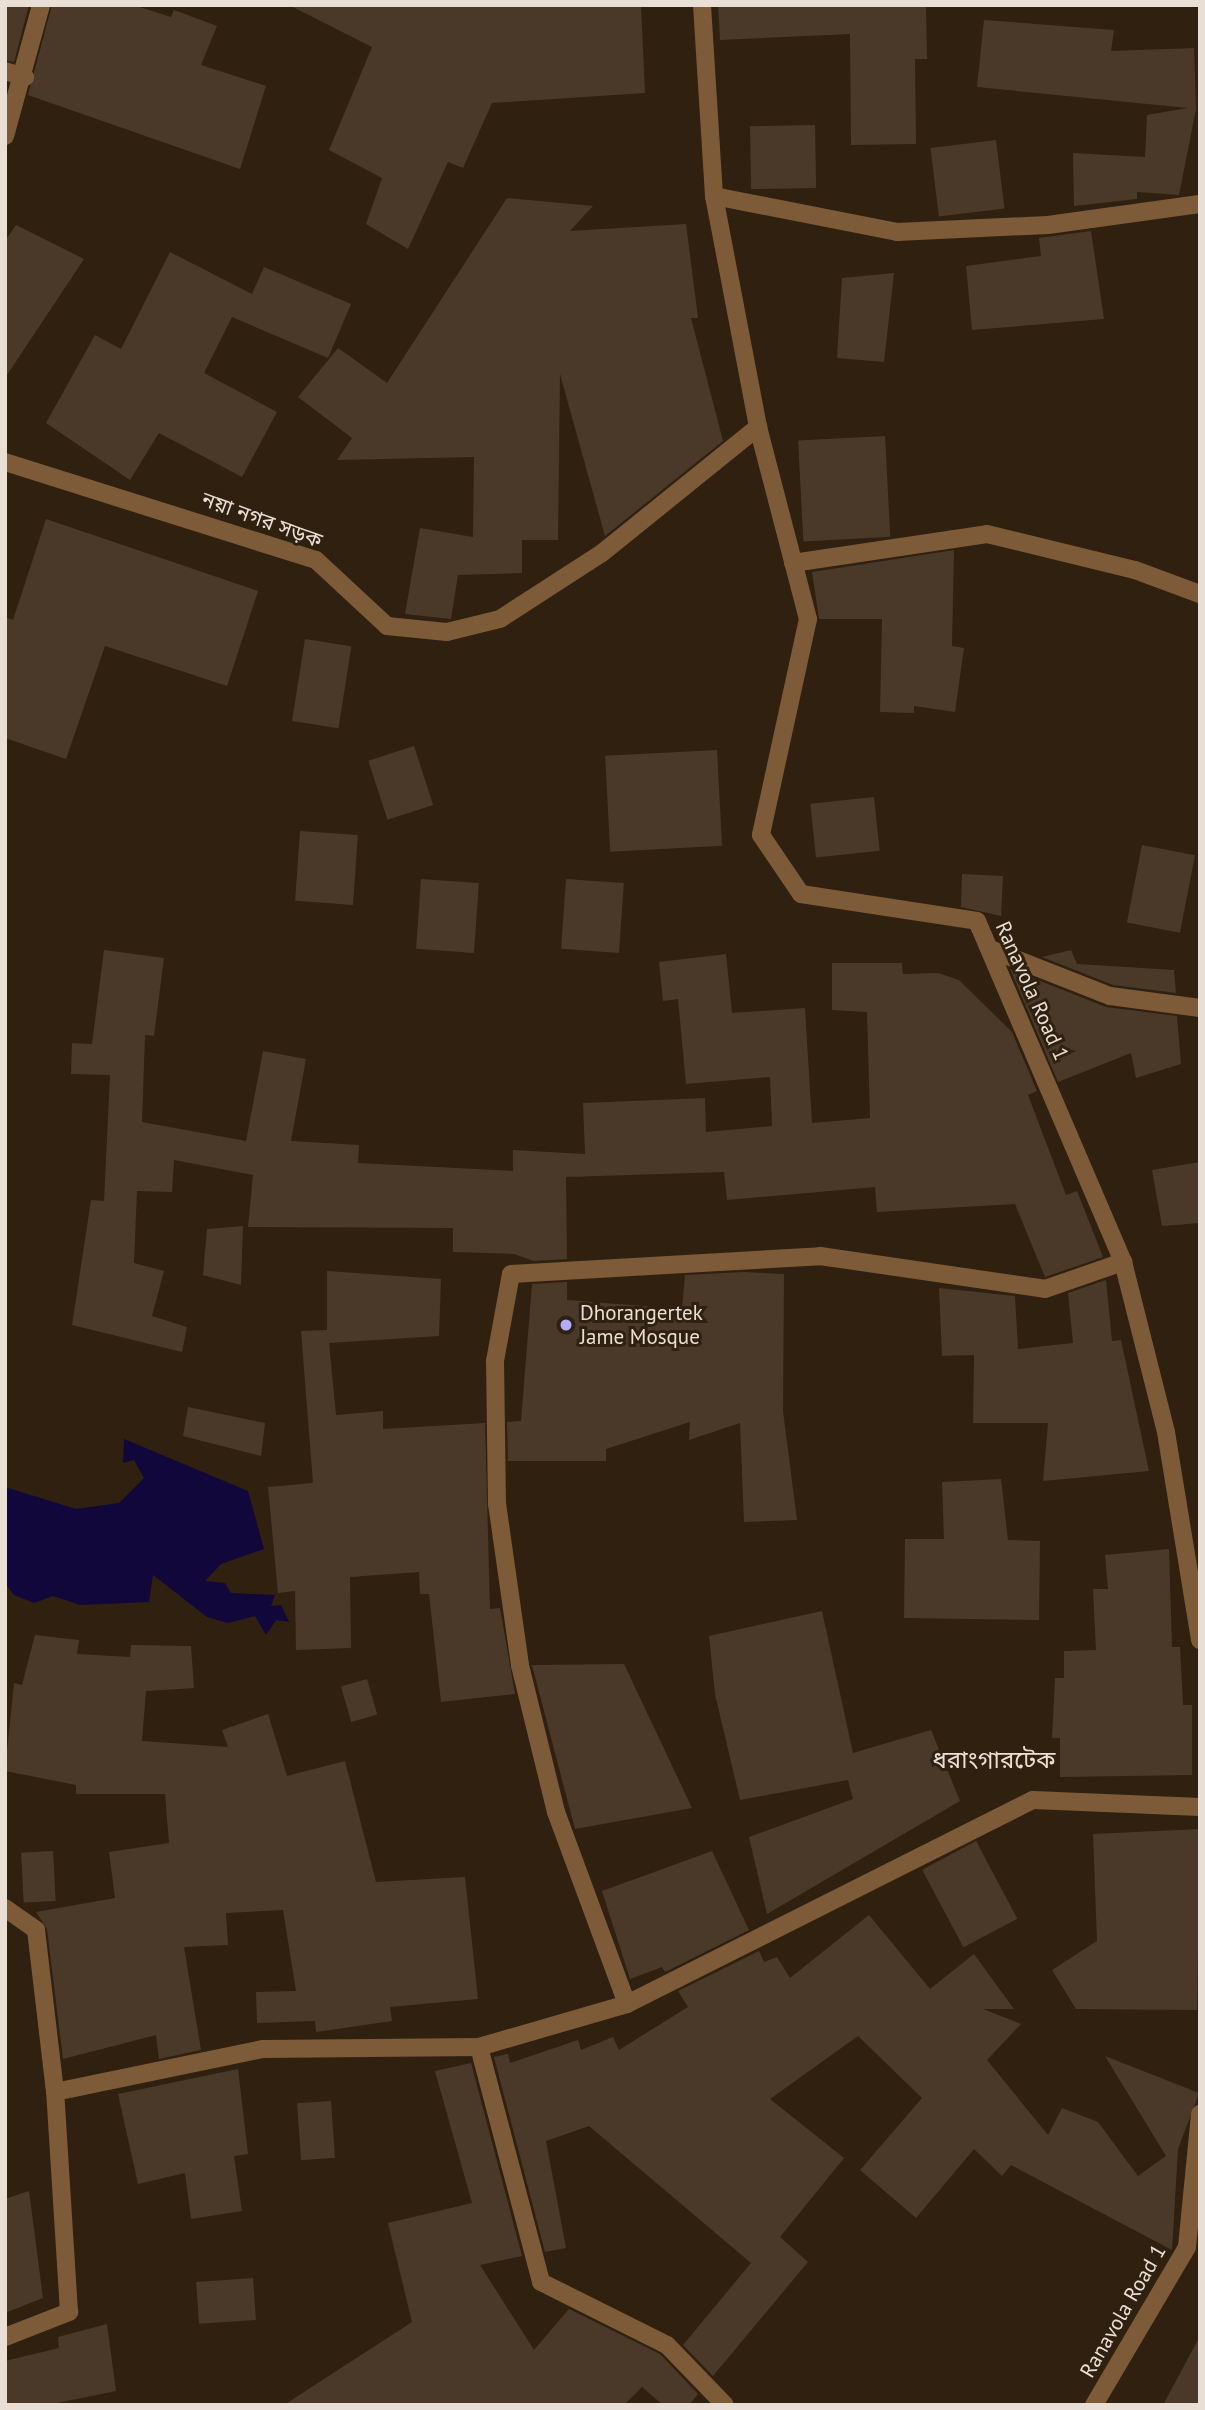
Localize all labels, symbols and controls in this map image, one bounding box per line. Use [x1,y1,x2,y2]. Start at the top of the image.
street label: নয়া নগর সড়ক [198,487,326,553]
street label: Ranavola Road 1 [990,918,1074,1064]
place label: Dhorangertek Jame Mosque [580,1300,703,1350]
marker: Dhorangertek Jame Mosque [558,1317,574,1333]
district label: ধরাংগারটেক [933,1746,1055,1774]
street label: Ranavola Road 1 [1075,2240,1171,2382]

